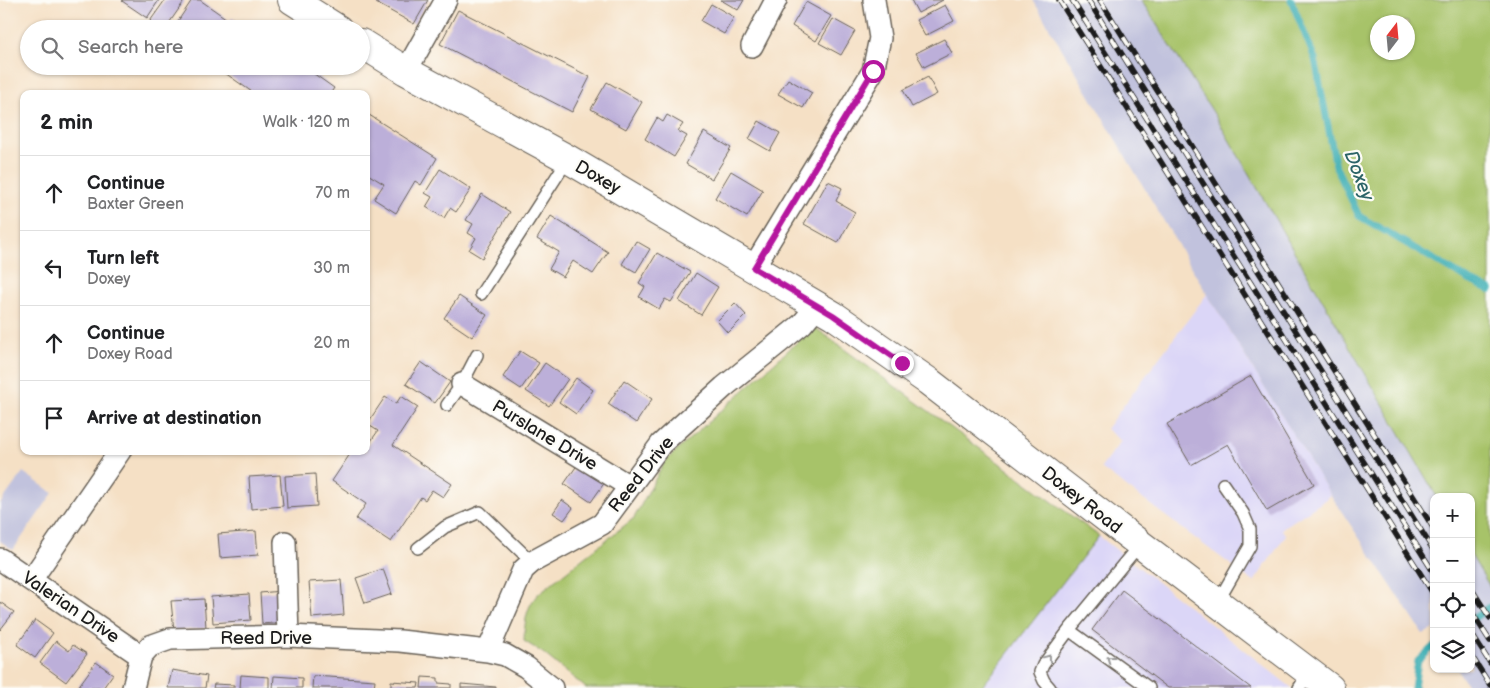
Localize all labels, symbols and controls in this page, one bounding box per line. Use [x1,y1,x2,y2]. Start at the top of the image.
north arrow [1370,15,1415,60]
search box [20,20,370,75]
icon: search [38,34,66,62]
text: Search here [78,36,183,59]
route start [862,60,885,83]
text: 2 min [40,110,93,135]
text: Walk · 120 m [263,113,350,132]
water label: Doxey [1339,147,1379,204]
street label: Doxey [571,156,625,199]
text: Continue [87,172,165,195]
icon: ahead [40,179,68,207]
text: 70 m [315,184,350,203]
text: Baxter Green [87,195,184,214]
text: Turn left [87,247,159,270]
icon: left [40,254,68,282]
text: 30 m [313,259,350,278]
text: Doxey [87,270,131,289]
text: Continue [87,322,165,345]
icon: ahead [40,329,68,357]
text: 20 m [314,334,350,353]
text: Doxey Road [87,345,173,364]
route end [891,352,914,375]
street label: Purslane Drive [488,396,601,475]
icon: arrive [40,404,68,432]
text: Arrive at destination [87,407,262,430]
street label: Reed Drive [604,432,679,517]
street label: Doxey Road [1037,462,1126,538]
map controls [1430,493,1475,673]
button: + [1430,493,1475,538]
button: − [1430,538,1475,583]
street label: Valerian Drive [18,567,124,648]
button: locate [1430,583,1475,628]
street label: Reed Drive [220,628,312,649]
button: layers [1430,628,1475,673]
one-way arrow [1043,655,1051,664]
one-way arrow [1106,656,1116,665]

